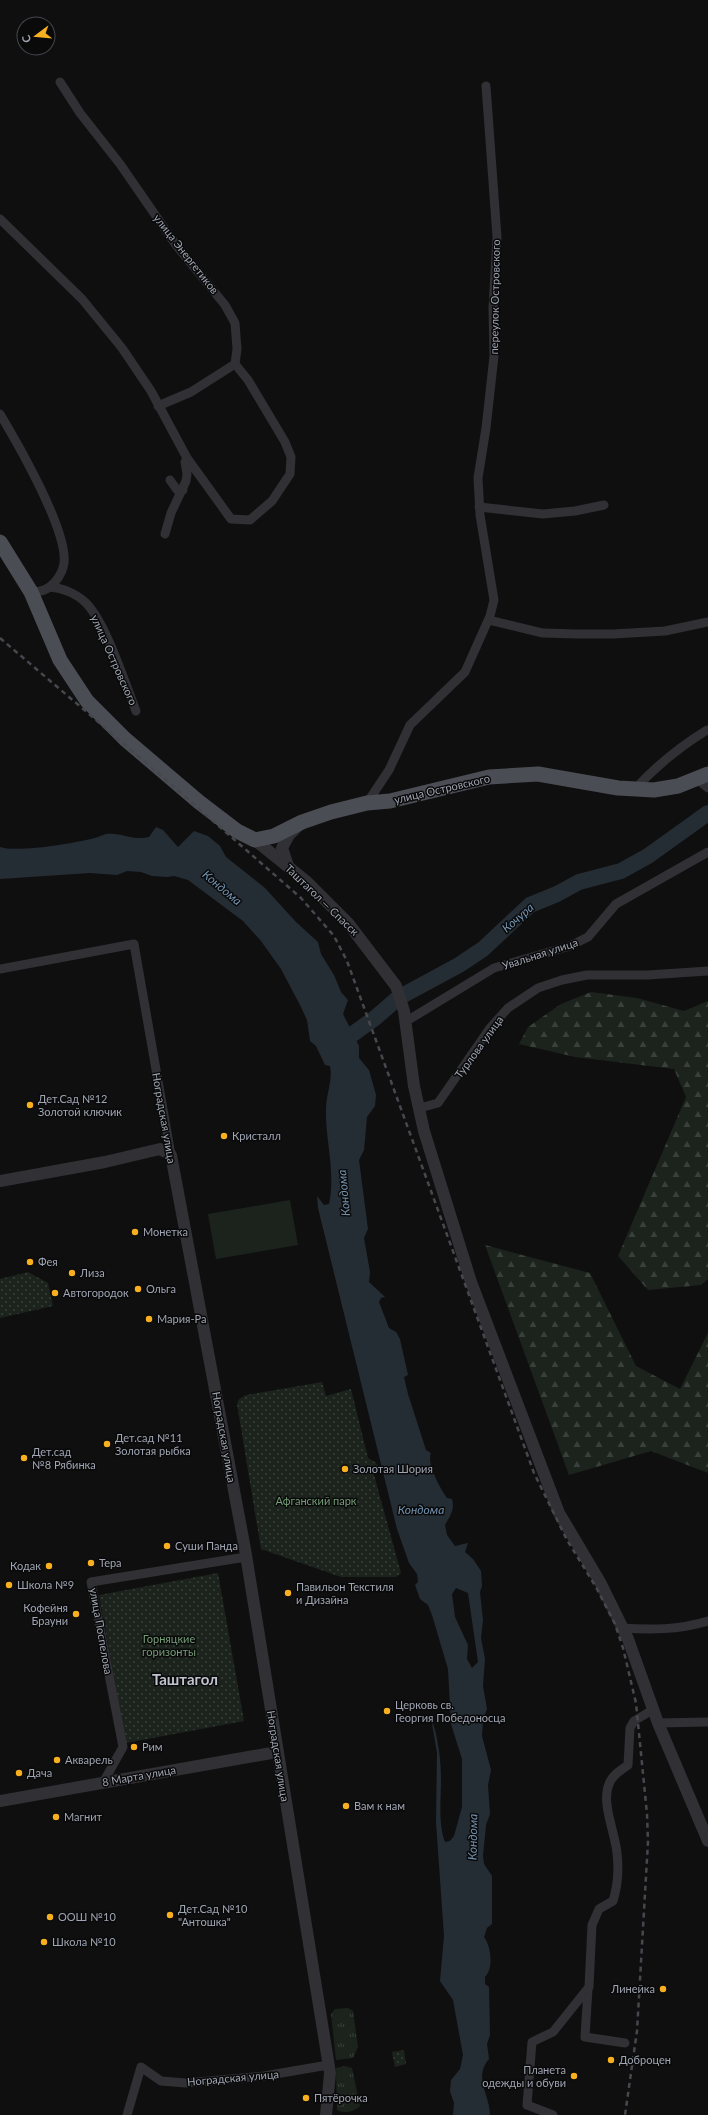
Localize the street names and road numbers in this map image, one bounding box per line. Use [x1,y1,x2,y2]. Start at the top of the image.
street label: улица Энергетиков [151,211,222,296]
street label: переулок Островского [487,239,502,355]
street label: улица Островского [89,613,140,707]
street label: улица Островского [393,771,491,806]
street label: Таштагол — Спасск [283,861,362,938]
street label: Увальная улица [500,935,579,972]
street label: Турлова улица [452,1013,506,1080]
street label: Ноградская улица [150,1071,179,1164]
street label: Ноградская улица [210,1390,239,1483]
street label: улица Поспелова [87,1587,116,1675]
street label: Ноградская улица [265,1709,292,1802]
street label: 8 Марта улица [101,1763,177,1788]
street label: Ноградская улица [187,2067,279,2088]

